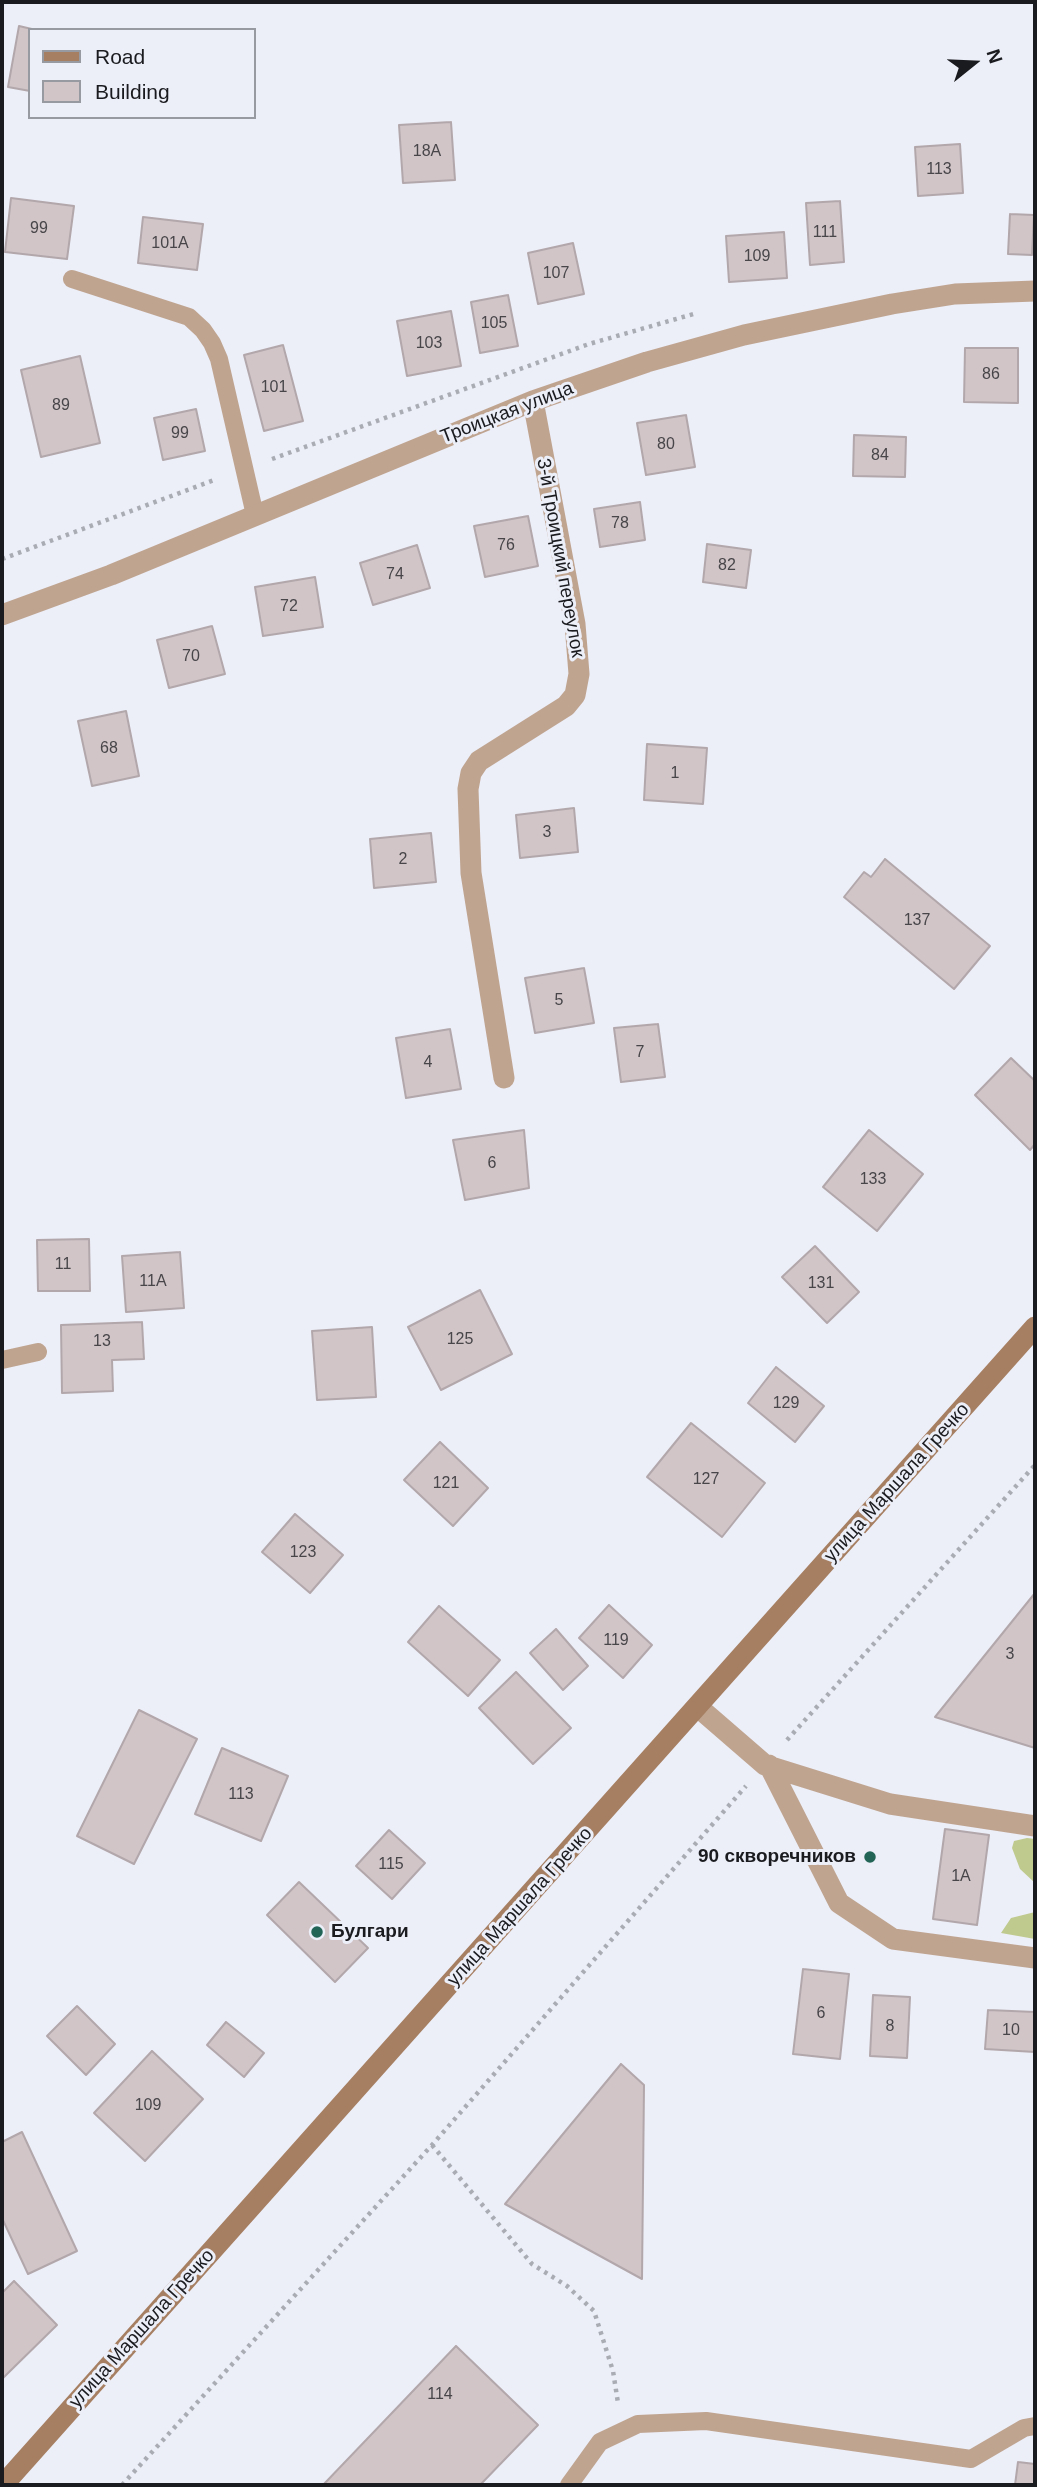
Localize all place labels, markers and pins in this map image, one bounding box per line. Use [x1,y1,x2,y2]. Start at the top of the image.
place label: 90 скворечников [698,1846,856,1868]
marker: 90 скворечников [862,1849,878,1865]
place label: Булгари [331,1921,409,1943]
marker: Булгари [309,1924,325,1940]

